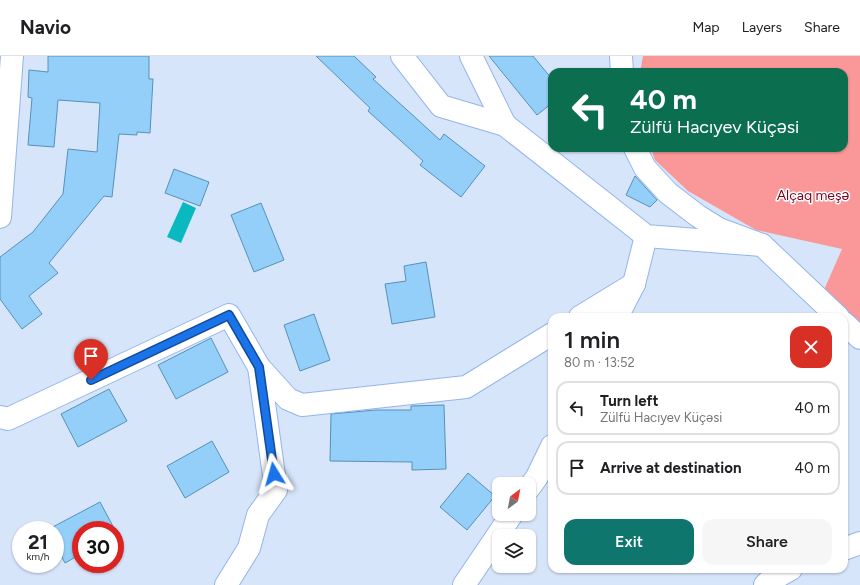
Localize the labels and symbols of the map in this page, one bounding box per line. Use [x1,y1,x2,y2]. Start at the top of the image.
park label: Alçaq meşə [777,187,850,204]
pin [74,339,108,380]
position arrow [253,453,295,495]
north arrow [492,477,536,521]
speed limit sign: 30 [72,521,124,573]

